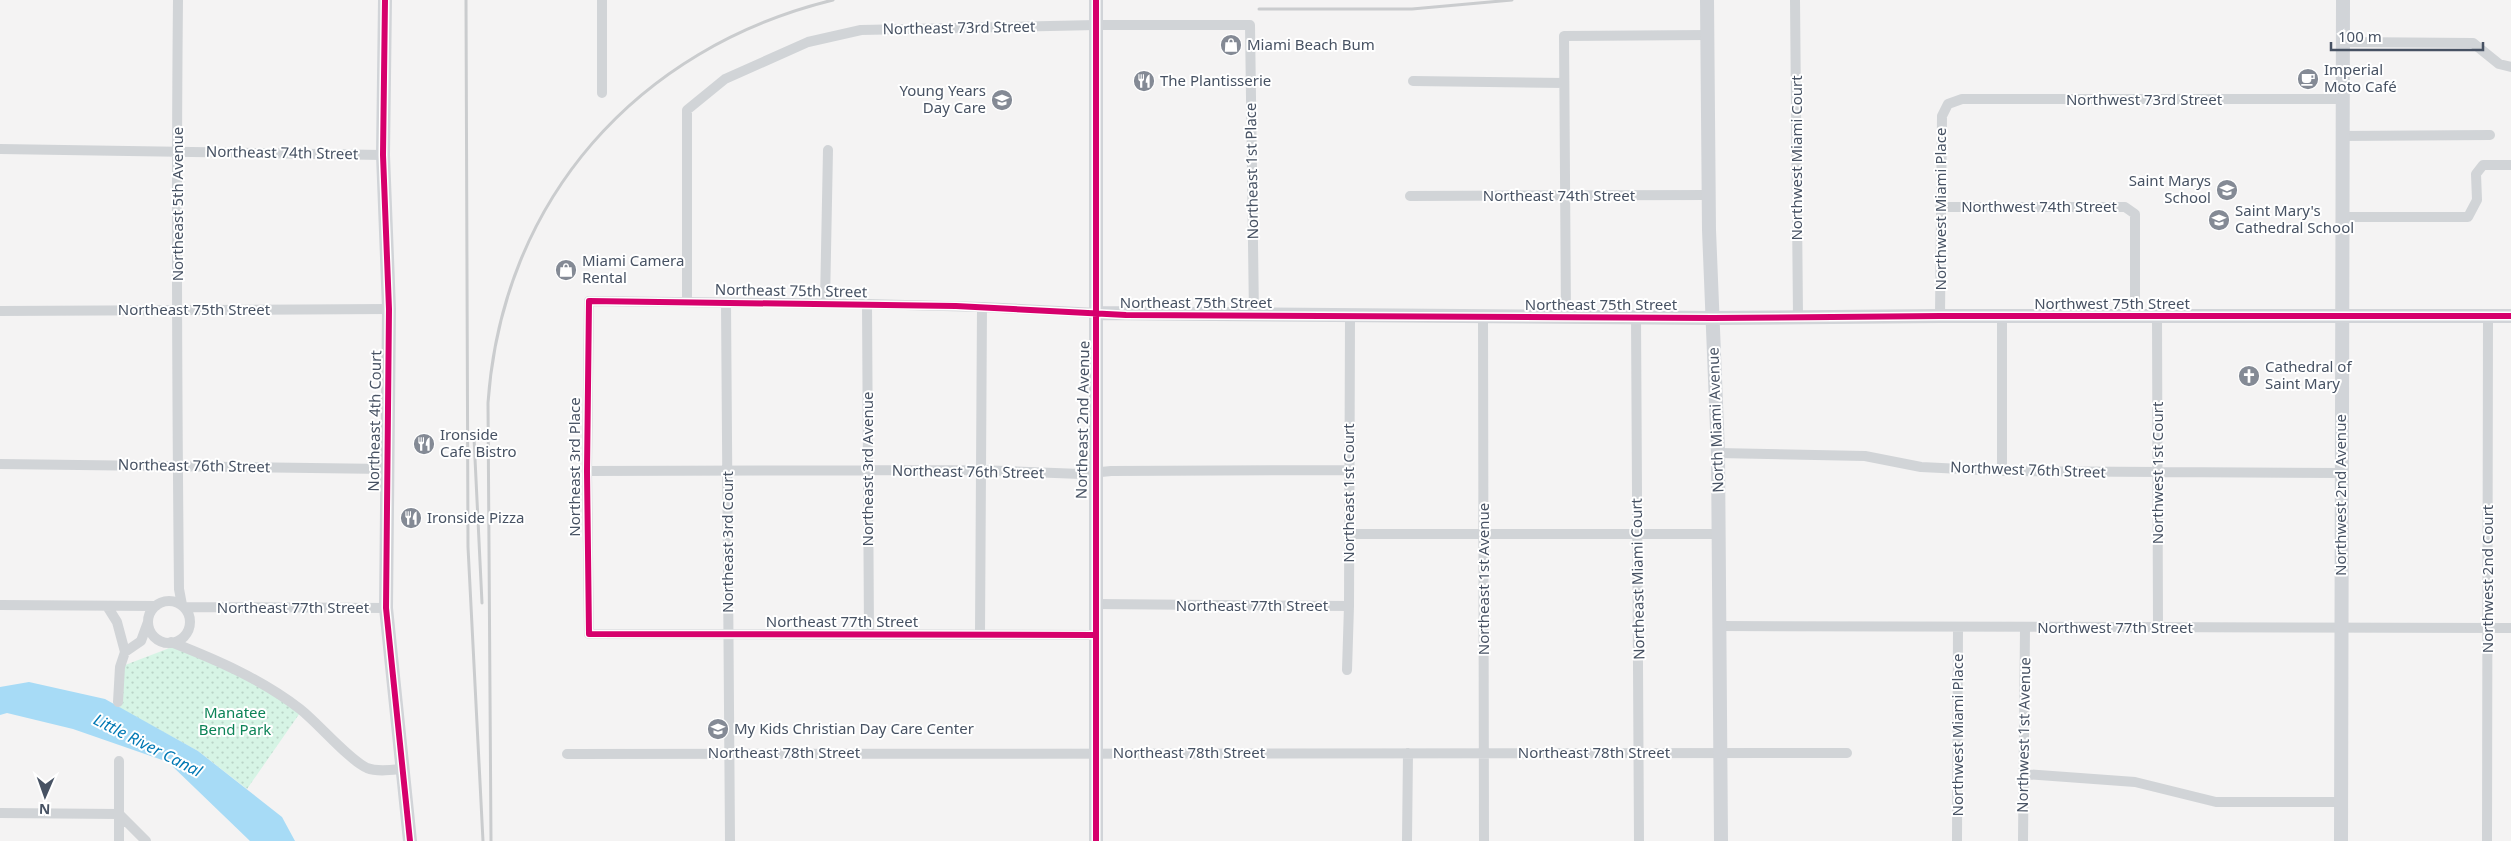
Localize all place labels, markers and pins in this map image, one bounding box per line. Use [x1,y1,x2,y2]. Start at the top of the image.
shop icon: Miami Beach Bum [1219,33,1243,57]
place label: Miami Beach Bum [1247,34,1375,54]
place label: Imperial Moto Café [2324,59,2397,96]
cafe icon: Imperial Moto Café [2296,67,2320,91]
restaurant icon: The Plantisserie [1132,69,1156,93]
place label: The Plantisserie [1160,70,1271,90]
place label: Young Years Day Care [900,80,986,117]
school or university icon: Young Years Day Care [990,88,1014,112]
place label: Saint Marys School [2129,170,2211,207]
school or university icon: Saint Marys School [2215,178,2239,202]
place label: Saint Mary's Cathedral School [2235,200,2354,237]
school or university icon: Saint Mary's Cathedral School [2207,208,2231,232]
place label: Miami Camera Rental [582,250,684,287]
shop icon: Miami Camera Rental [554,258,578,282]
place label: Cathedral of Saint Mary [2265,356,2352,393]
church icon: Cathedral of Saint Mary [2237,364,2261,388]
place label: Ironside Cafe Bistro [440,424,517,461]
restaurant icon: Ironside Cafe Bistro [412,432,436,456]
restaurant icon: Ironside Pizza [399,506,423,530]
place label: Ironside Pizza [427,507,524,527]
school or university icon: My Kids Christian Day Care Center [706,717,730,741]
place label: My Kids Christian Day Care Center [734,718,974,738]

